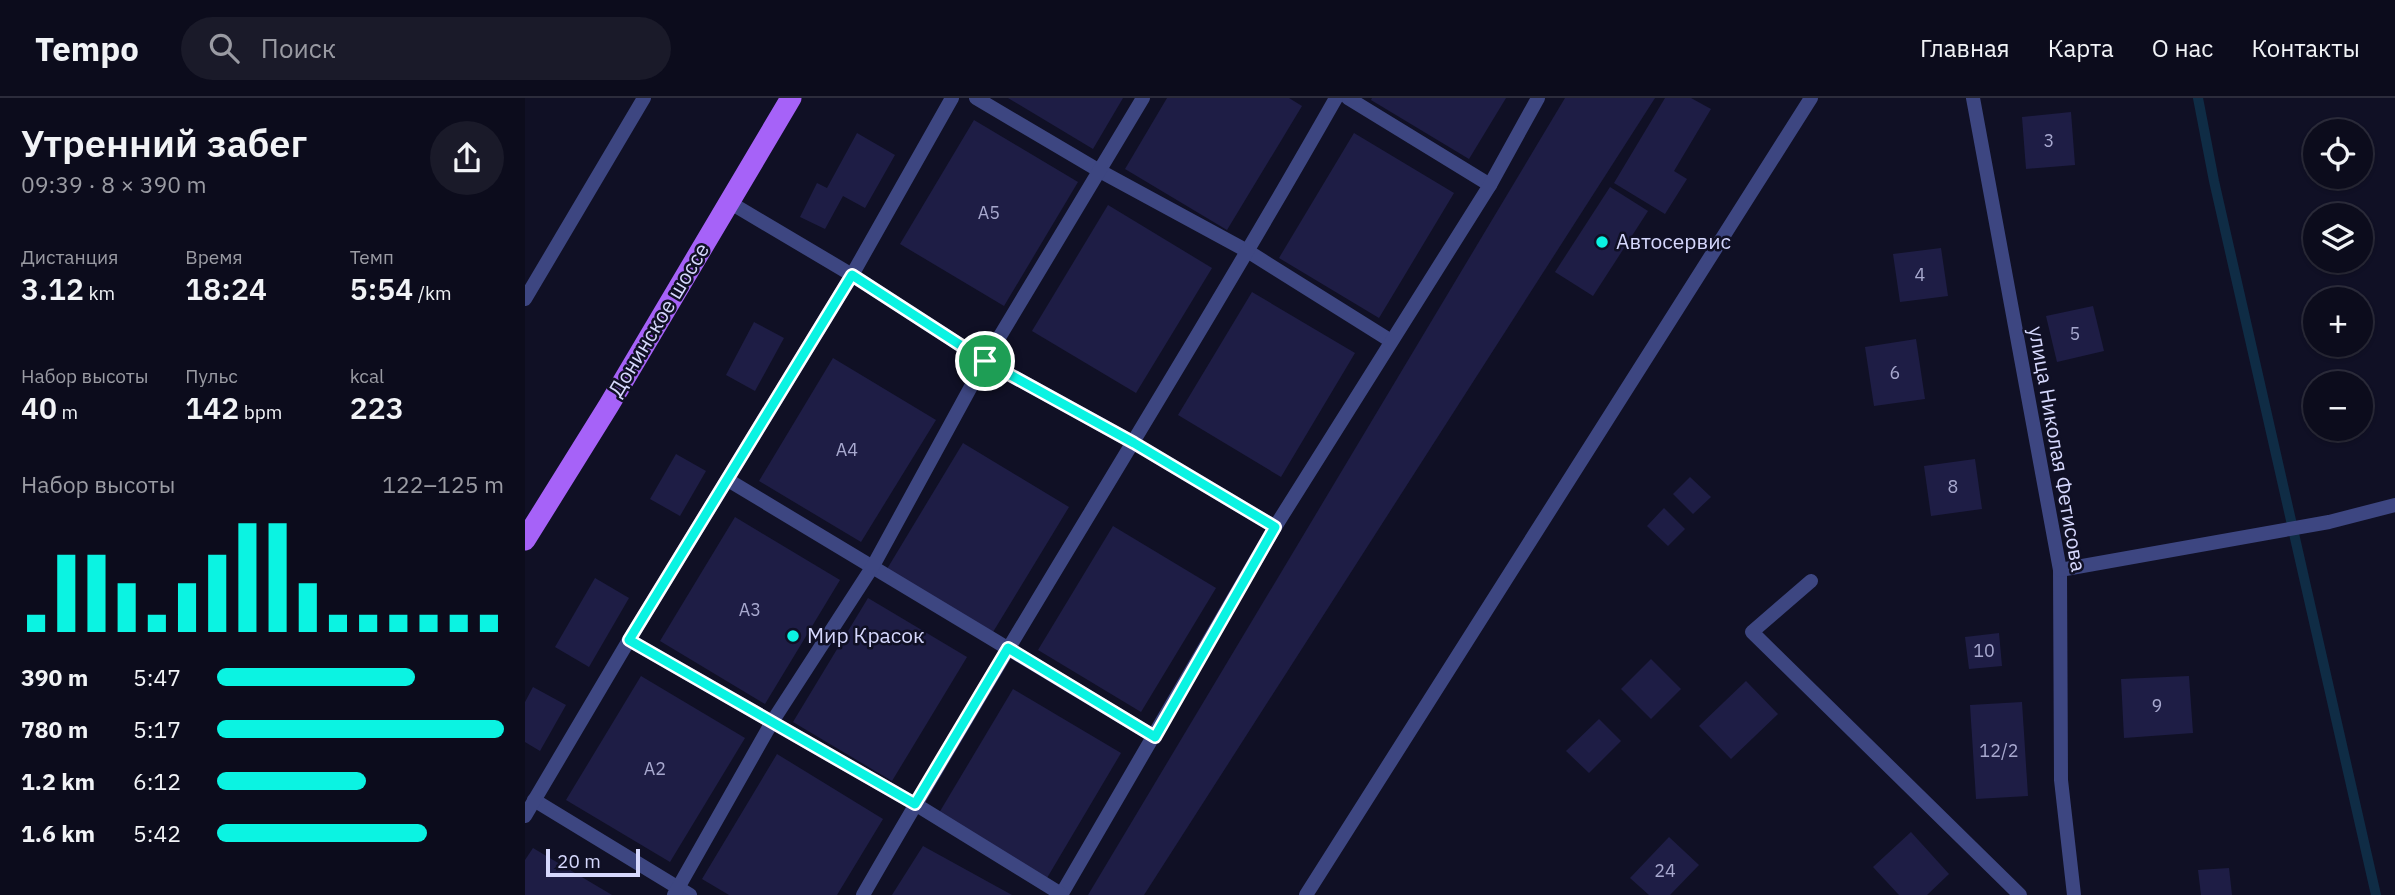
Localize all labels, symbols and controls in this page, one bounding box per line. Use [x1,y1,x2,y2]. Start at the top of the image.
search box [181,17,671,80]
text: Tempo [35,27,139,70]
icon: search [205,29,243,67]
text: Поиск [261,31,336,65]
text: Главная [1920,32,2010,64]
text: Карта [2048,32,2114,64]
text: О нас [2152,32,2213,64]
text: Контакты [2251,32,2360,64]
text: Утренний забег [21,118,307,167]
map controls [2303,119,2373,441]
button: locate [2303,119,2373,189]
button: share [430,121,504,195]
house number: 3 [2044,129,2054,152]
text: 09:39 · 8 × 390 m [21,169,207,199]
house number: А5 [978,201,1000,224]
button: layers [2303,203,2373,273]
place label: Автосервис [1616,227,1731,255]
marker: Автосервис [1594,234,1610,250]
street label: Донинское шоссе [601,237,715,402]
text: Дистанция [21,245,118,269]
text: Время [185,245,243,269]
text: Темп [350,245,394,269]
house number: 4 [1915,263,1926,286]
text: 3.12 [21,269,84,308]
text: 18:24 [185,269,267,308]
text: 5:54 [350,269,413,308]
text: km [84,281,115,305]
text: /km [413,281,452,305]
button: + [2303,287,2373,357]
house number: 5 [2070,322,2080,345]
street label: улица Николая Фетисова [2023,324,2093,574]
pin [955,331,1015,391]
icon: arrive [966,342,1004,380]
house number: 6 [1890,361,1900,384]
text: Набор высоты [21,364,148,388]
text: Пульс [185,364,238,388]
text: kcal [350,364,384,388]
button: − [2303,371,2373,441]
text: 40 [21,388,57,427]
text: 142 [185,388,239,427]
text: 223 [350,388,404,427]
text: m [57,400,78,424]
text: bpm [239,400,282,424]
house number: А4 [836,438,858,461]
text: Набор высоты [21,469,175,499]
text: 122–125 m [382,469,504,499]
house number: 8 [1948,475,1958,498]
house number: А3 [739,598,761,621]
place label: Мир Красок [807,621,925,649]
marker: Мир Красок [785,628,801,644]
house number: 10 [1973,639,1995,662]
text: 390 m [21,662,88,692]
text: 5:47 [133,662,181,692]
house number: 9 [2152,694,2162,717]
text: 780 m [21,714,88,744]
text: 5:17 [133,714,181,744]
house number: 12/2 [1979,739,2019,762]
house number: А2 [644,757,666,780]
text: 1.2 km [21,766,95,796]
text: 6:12 [133,766,181,796]
text: 1.6 km [21,818,95,848]
text: 5:42 [133,818,181,848]
scale bar [546,846,641,878]
text: 20 m [557,849,601,873]
house number: 24 [1654,859,1676,882]

